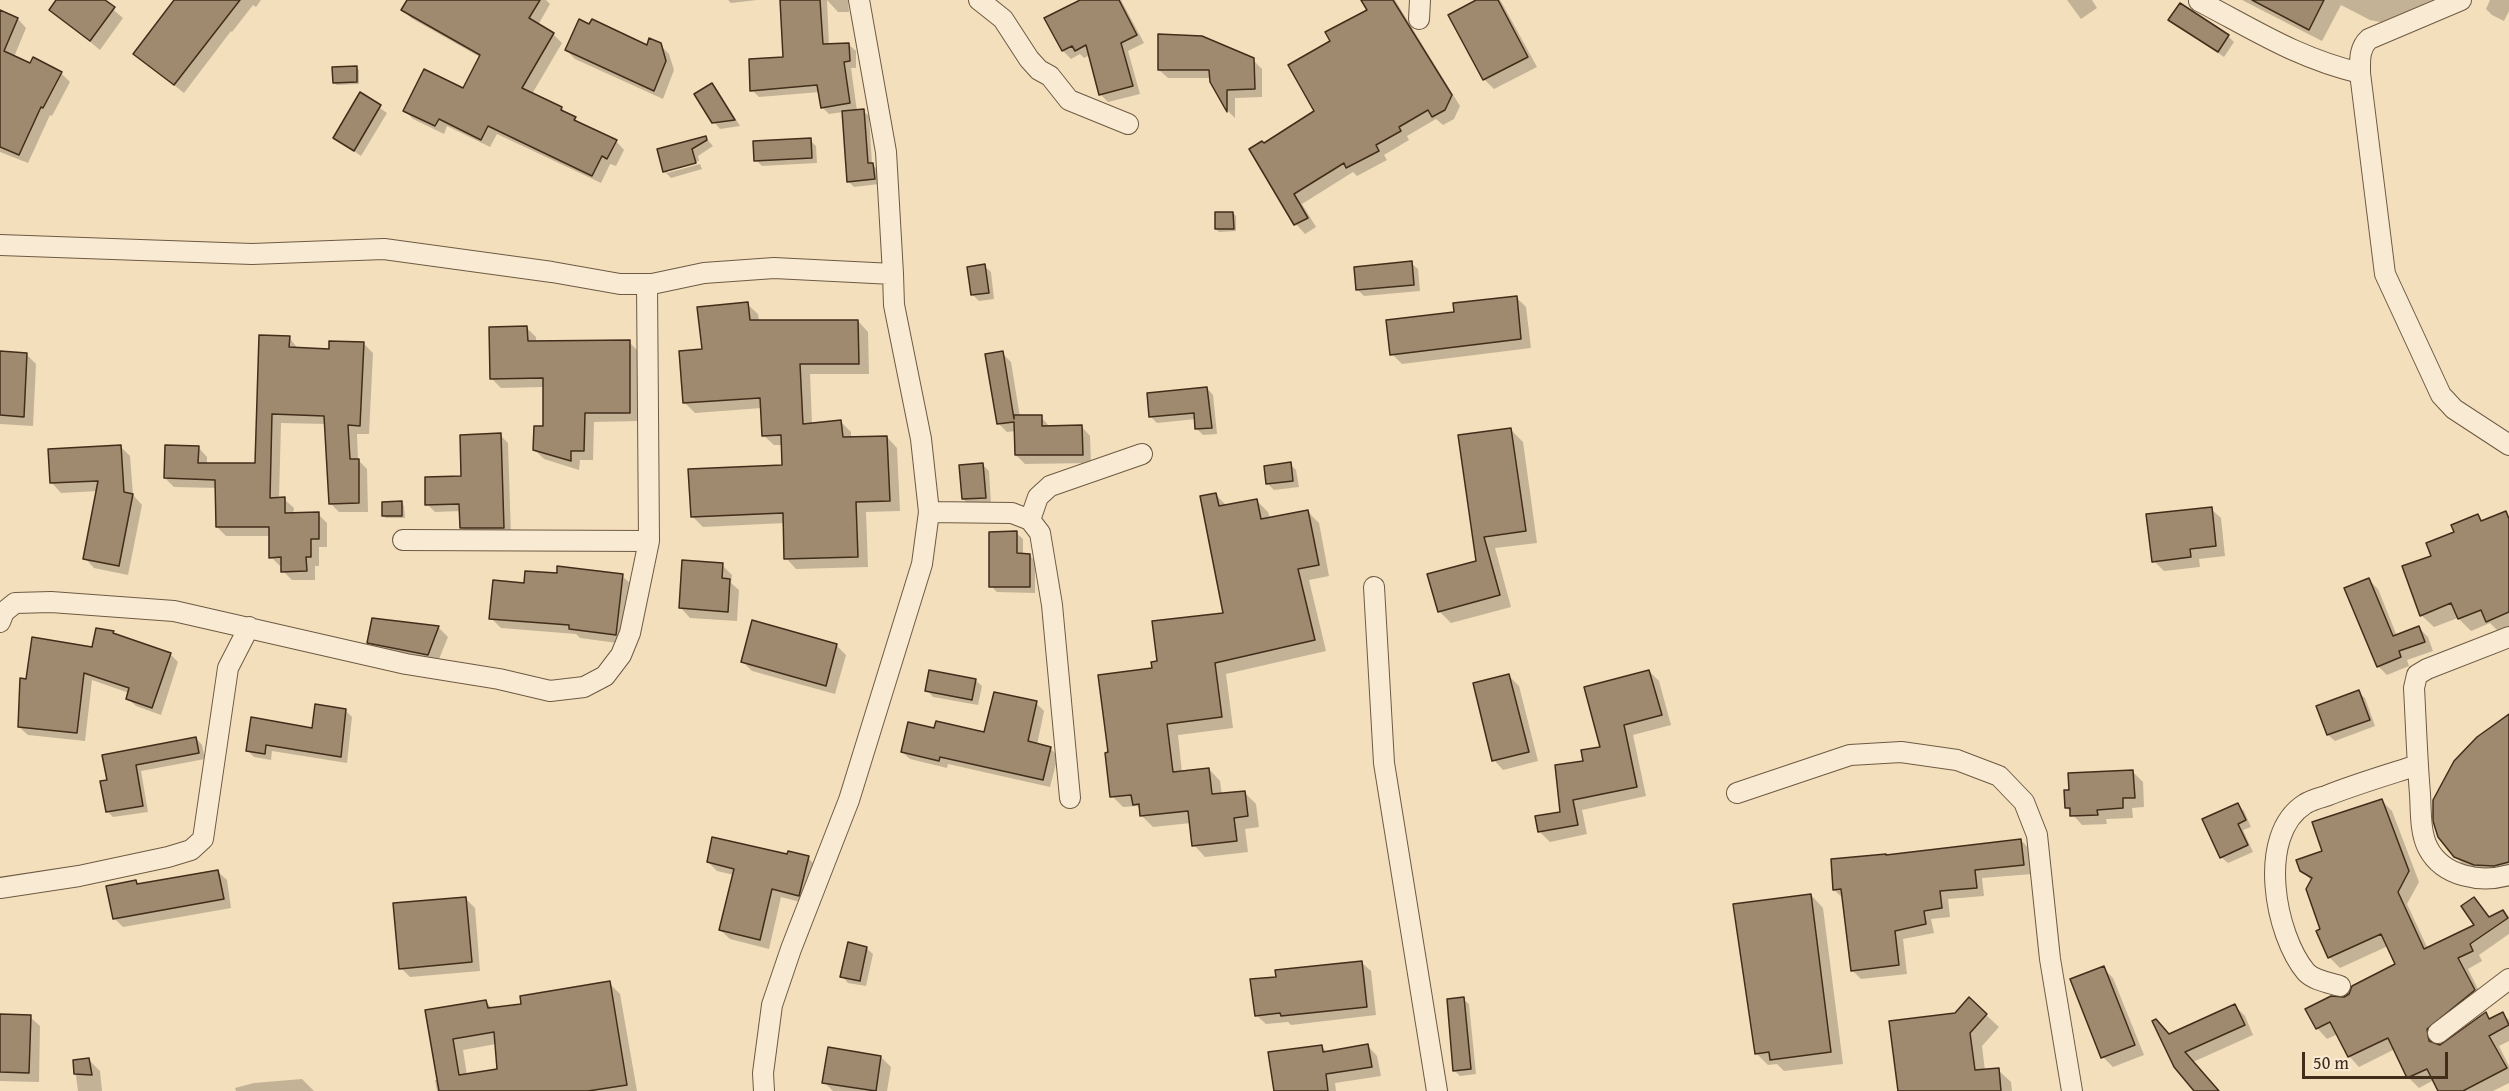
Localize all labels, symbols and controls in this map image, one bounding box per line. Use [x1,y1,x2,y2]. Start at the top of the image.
scale bar [2305,1040,2450,1078]
text: 50 m [2313,1049,2349,1076]

